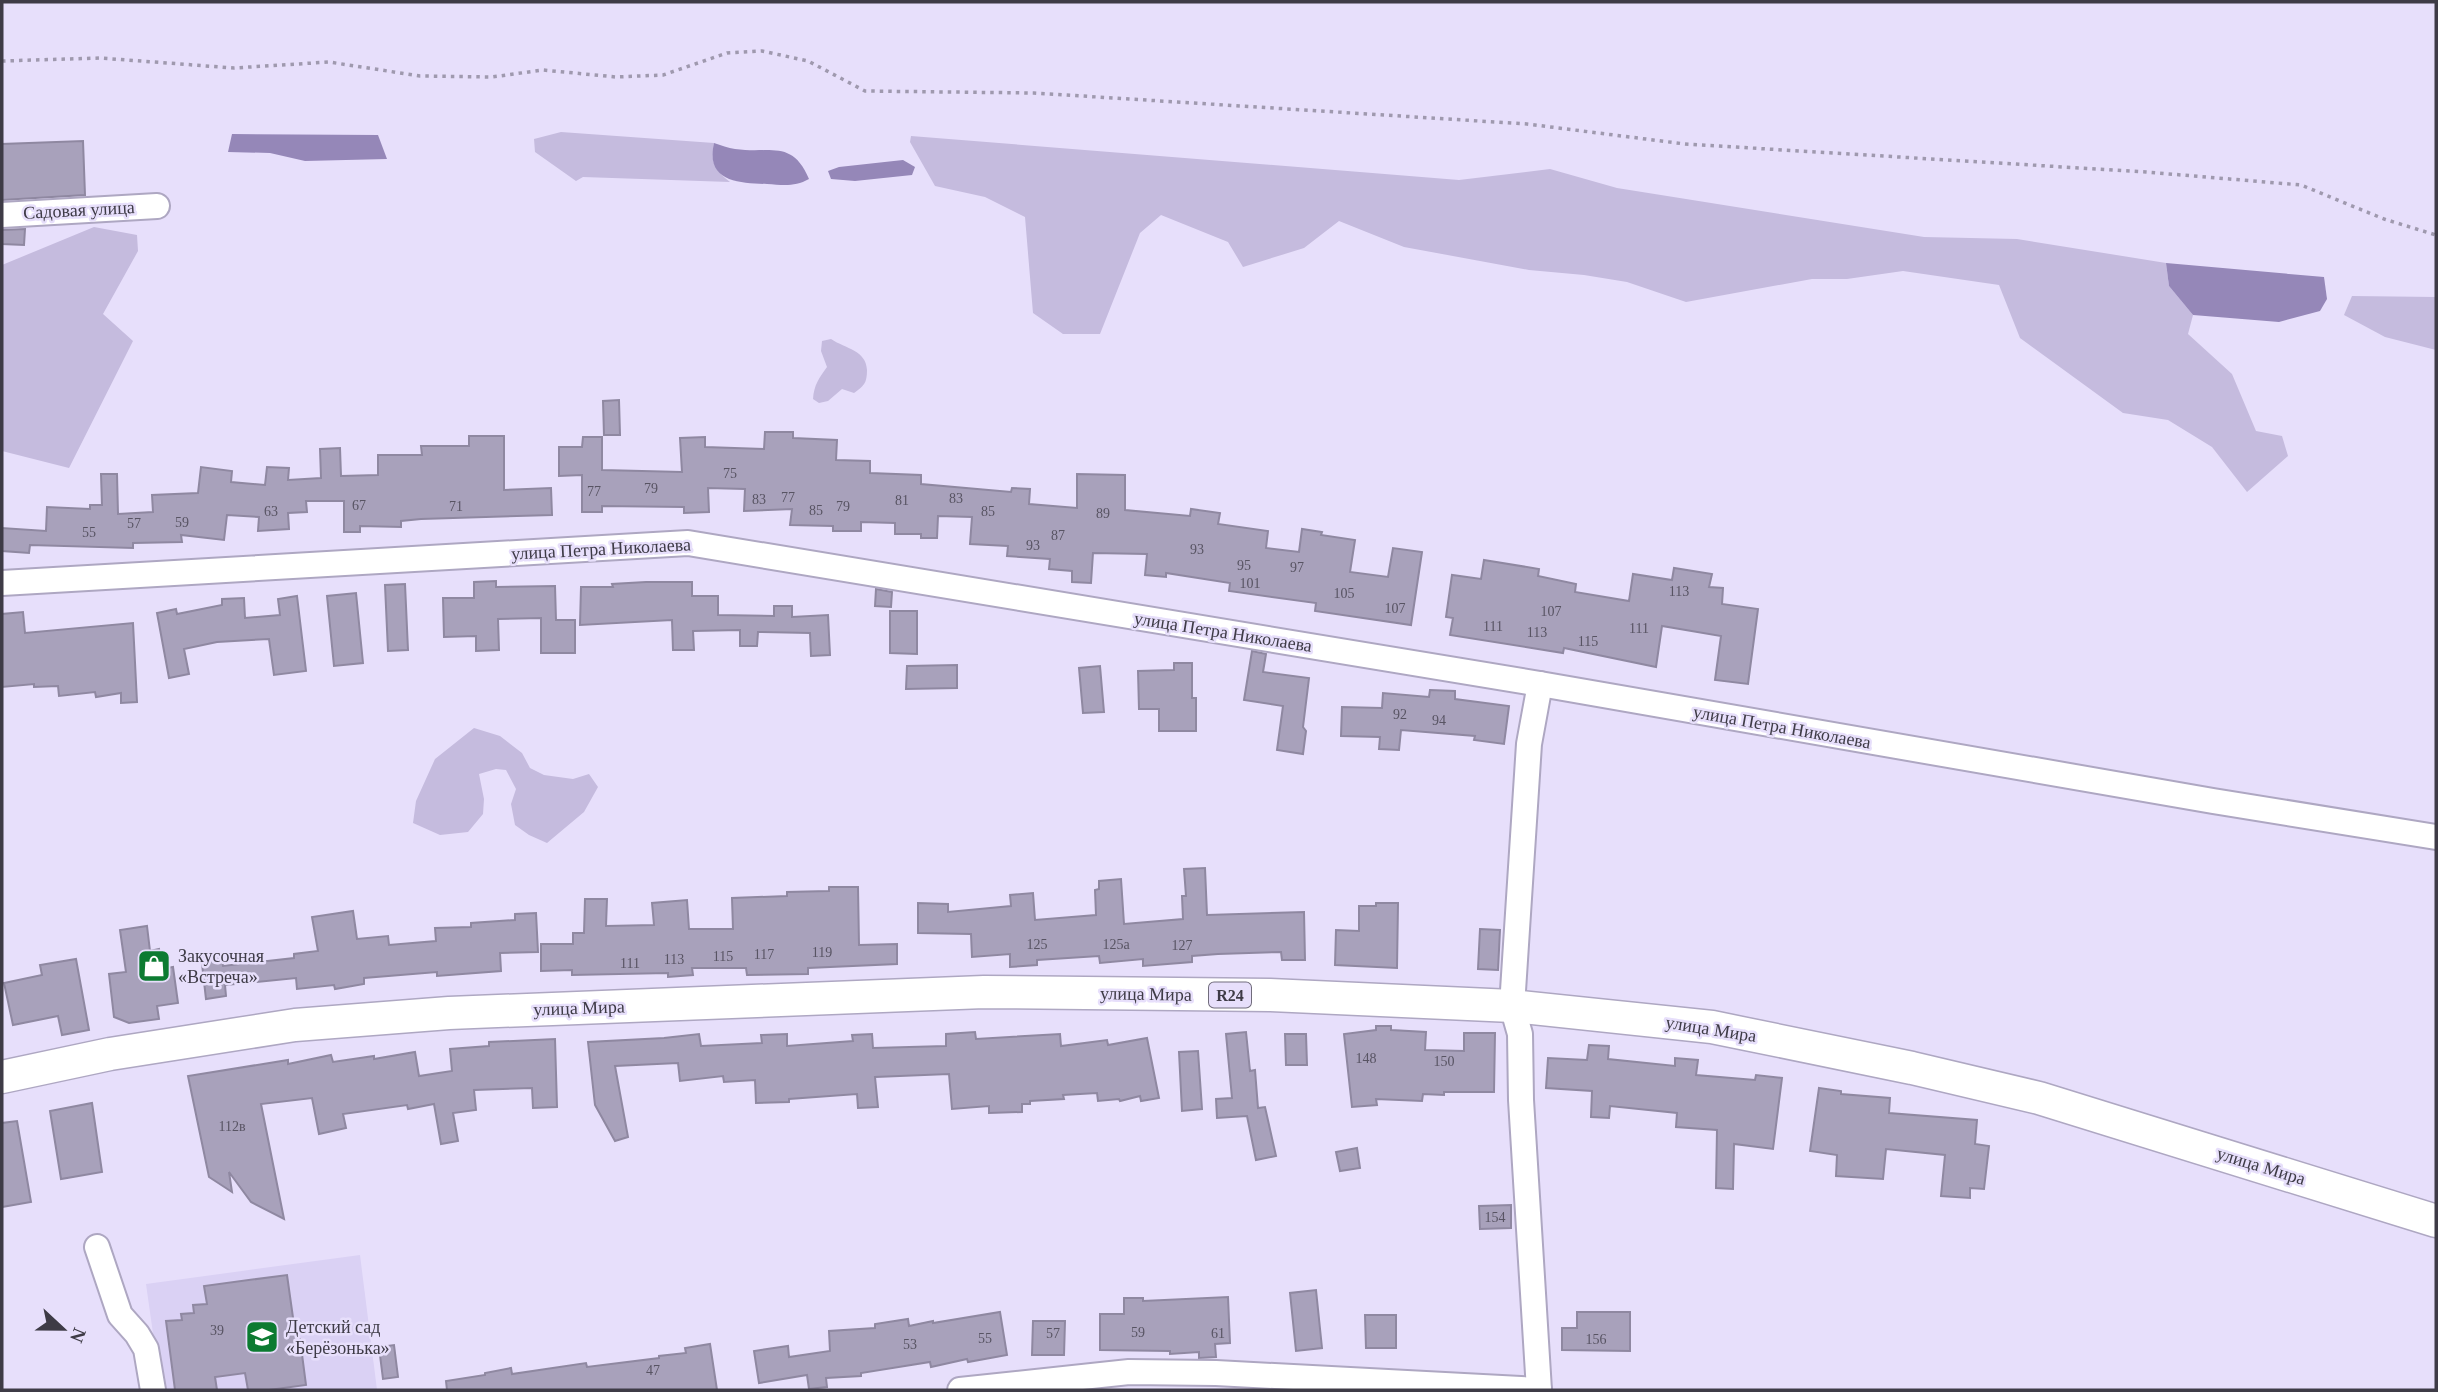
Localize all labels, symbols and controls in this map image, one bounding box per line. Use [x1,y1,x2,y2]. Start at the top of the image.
street label: Садовая улица [23,197,135,223]
house number: 75 [723,466,737,481]
house number: 79 [644,481,658,496]
house number: 77 [587,484,601,499]
house number: 77 [781,490,795,505]
house number: 83 [949,491,963,506]
house number: 83 [752,492,766,507]
house number: 81 [895,493,909,508]
house number: 67 [352,498,366,513]
house number: 71 [449,499,463,514]
house number: 79 [836,499,850,514]
house number: 85 [809,503,823,518]
house number: 63 [264,504,278,519]
house number: 85 [981,504,995,519]
house number: 89 [1096,506,1110,521]
house number: 59 [175,515,189,530]
house number: 57 [127,516,141,531]
house number: 55 [82,525,96,540]
house number: 87 [1051,528,1065,543]
street label: улица Петра Николаева [511,534,691,564]
house number: 93 [1026,538,1040,553]
house number: 93 [1190,542,1204,557]
house number: 95 [1237,558,1251,573]
house number: 97 [1290,560,1304,575]
house number: 101 [1240,576,1261,591]
house number: 113 [1669,584,1689,599]
house number: 105 [1334,586,1355,601]
house number: 107 [1385,601,1406,616]
house number: 107 [1541,604,1562,619]
street label: улица Петра Николаева [1133,608,1313,656]
house number: 111 [1483,619,1503,634]
house number: 111 [1629,621,1649,636]
house number: 113 [1527,625,1547,640]
house number: 115 [1578,634,1598,649]
street label: улица Петра Николаева [1692,702,1872,752]
house number: 92 [1393,707,1407,722]
house number: 94 [1432,713,1446,728]
house number: 125 [1027,937,1048,952]
house number: 125а [1102,937,1130,952]
house number: 127 [1172,938,1193,953]
house number: 119 [812,945,832,960]
place label: Закусочная «Встреча» [178,946,264,987]
shop icon: Закусочная «Встреча» [135,947,173,985]
house number: 117 [754,947,774,962]
house number: 115 [713,949,733,964]
house number: 113 [664,952,684,967]
house number: 111 [620,956,640,971]
road number: R24 [1209,982,1251,1007]
street label: улица Мира [1100,983,1192,1005]
street label: улица Мира [533,996,625,1020]
street label: улица Мира [1664,1012,1758,1046]
house number: 148 [1356,1051,1377,1066]
house number: 150 [1434,1054,1455,1069]
house number: 112в [218,1119,246,1134]
street label: улица Мира [2214,1143,2308,1189]
house number: 154 [1485,1210,1506,1225]
north arrow [28,1294,98,1364]
place label: Детский сад «Берёзонька» [286,1317,390,1358]
school or university icon: Детский сад «Берёзонька» [243,1318,281,1356]
house number: 39 [210,1323,224,1338]
text: N [66,1325,91,1346]
house number: 59 [1131,1325,1145,1340]
house number: 57 [1046,1326,1060,1341]
house number: 61 [1211,1326,1225,1341]
house number: 55 [978,1331,992,1346]
house number: 156 [1586,1332,1607,1347]
house number: 53 [903,1337,917,1352]
house number: 47 [646,1363,660,1378]

